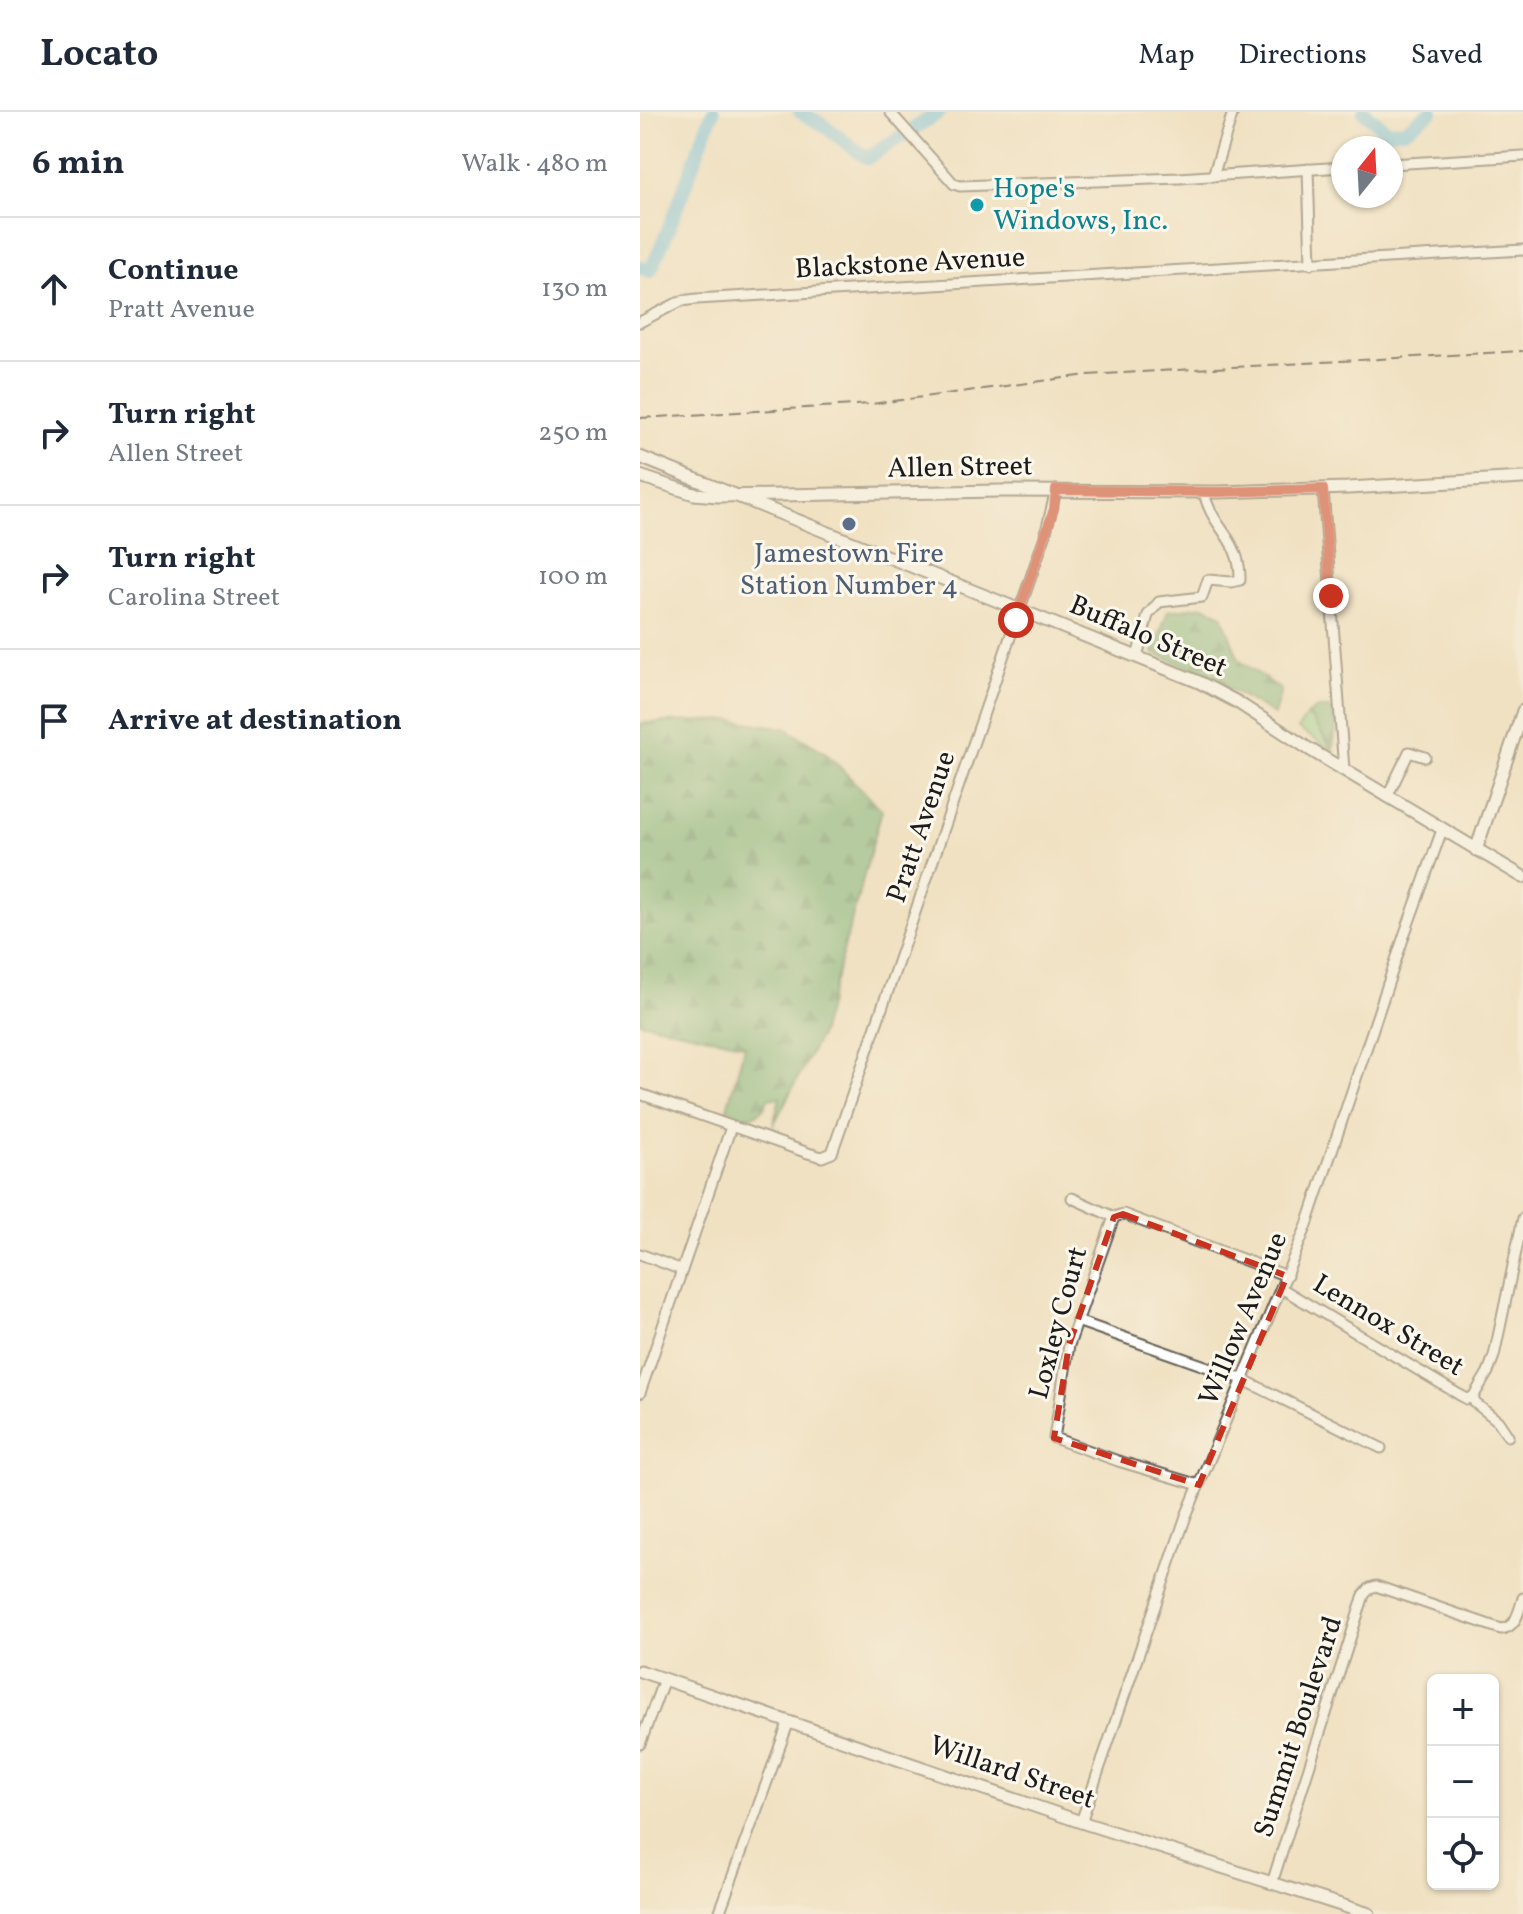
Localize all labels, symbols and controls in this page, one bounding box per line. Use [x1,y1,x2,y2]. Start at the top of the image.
text: Locato [40,29,158,82]
text: Map [1139,36,1195,75]
text: Directions [1239,36,1367,75]
text: Saved [1411,36,1483,75]
north arrow [1331,136,1403,208]
text: 6 min [32,141,125,188]
text: Walk · 480 m [461,146,608,182]
place label: Hope's Windows, Inc. [993,170,1168,241]
marker: Hope's Windows, Inc. [968,196,986,214]
street label: Blackstone Avenue [794,238,1026,290]
text: Continue [108,250,239,292]
icon: ahead [32,267,76,311]
text: 130 m [541,271,608,307]
text: Pratt Avenue [108,292,255,328]
text: Turn right [108,394,256,436]
icon: right [32,411,76,455]
text: 250 m [538,415,608,451]
text: Allen Street [108,436,243,472]
street label: Allen Street [887,447,1033,489]
marker: Jamestown Fire Station Number 4 [840,515,858,533]
place label: Jamestown Fire Station Number 4 [740,535,958,606]
text: Turn right [108,538,256,580]
icon: right [32,555,76,599]
text: 100 m [538,559,608,595]
route end [1313,578,1349,614]
text: Carolina Street [108,580,280,616]
street label: Buffalo Street [1063,586,1233,688]
route start [998,602,1034,638]
icon: arrive [32,699,76,743]
text: Arrive at destination [108,700,402,742]
street label: Pratt Avenue [878,746,966,908]
street label: Willow Avenue [1190,1226,1298,1412]
street label: Loxley Court [1020,1242,1098,1404]
street label: Lennox Street [1305,1265,1471,1387]
street label: Summit Boulevard [1245,1611,1353,1843]
map controls [1427,1674,1499,1890]
button: + [1427,1674,1499,1746]
street label: Willard Street [924,1726,1100,1820]
button: − [1427,1746,1499,1818]
button: locate [1427,1818,1499,1890]

